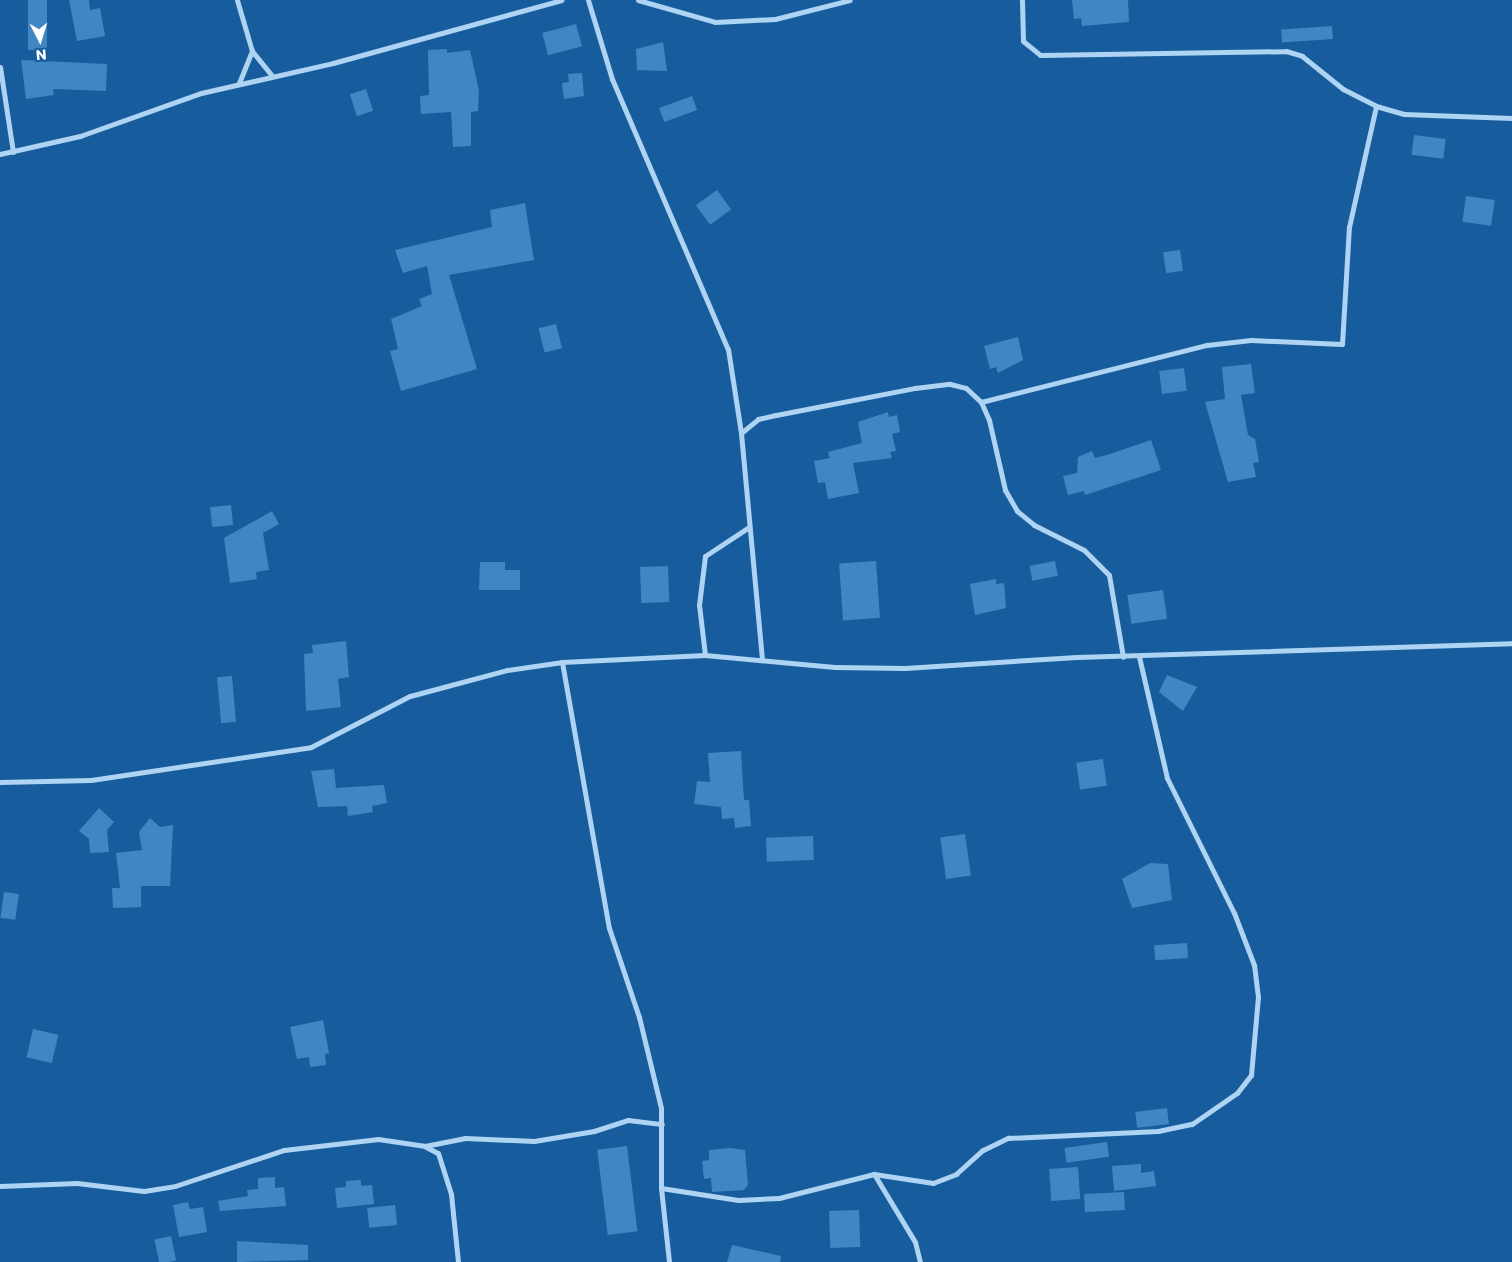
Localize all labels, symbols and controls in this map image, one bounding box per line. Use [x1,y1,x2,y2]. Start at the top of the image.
north arrow [15,15,65,65]
text: N [35,45,47,65]

